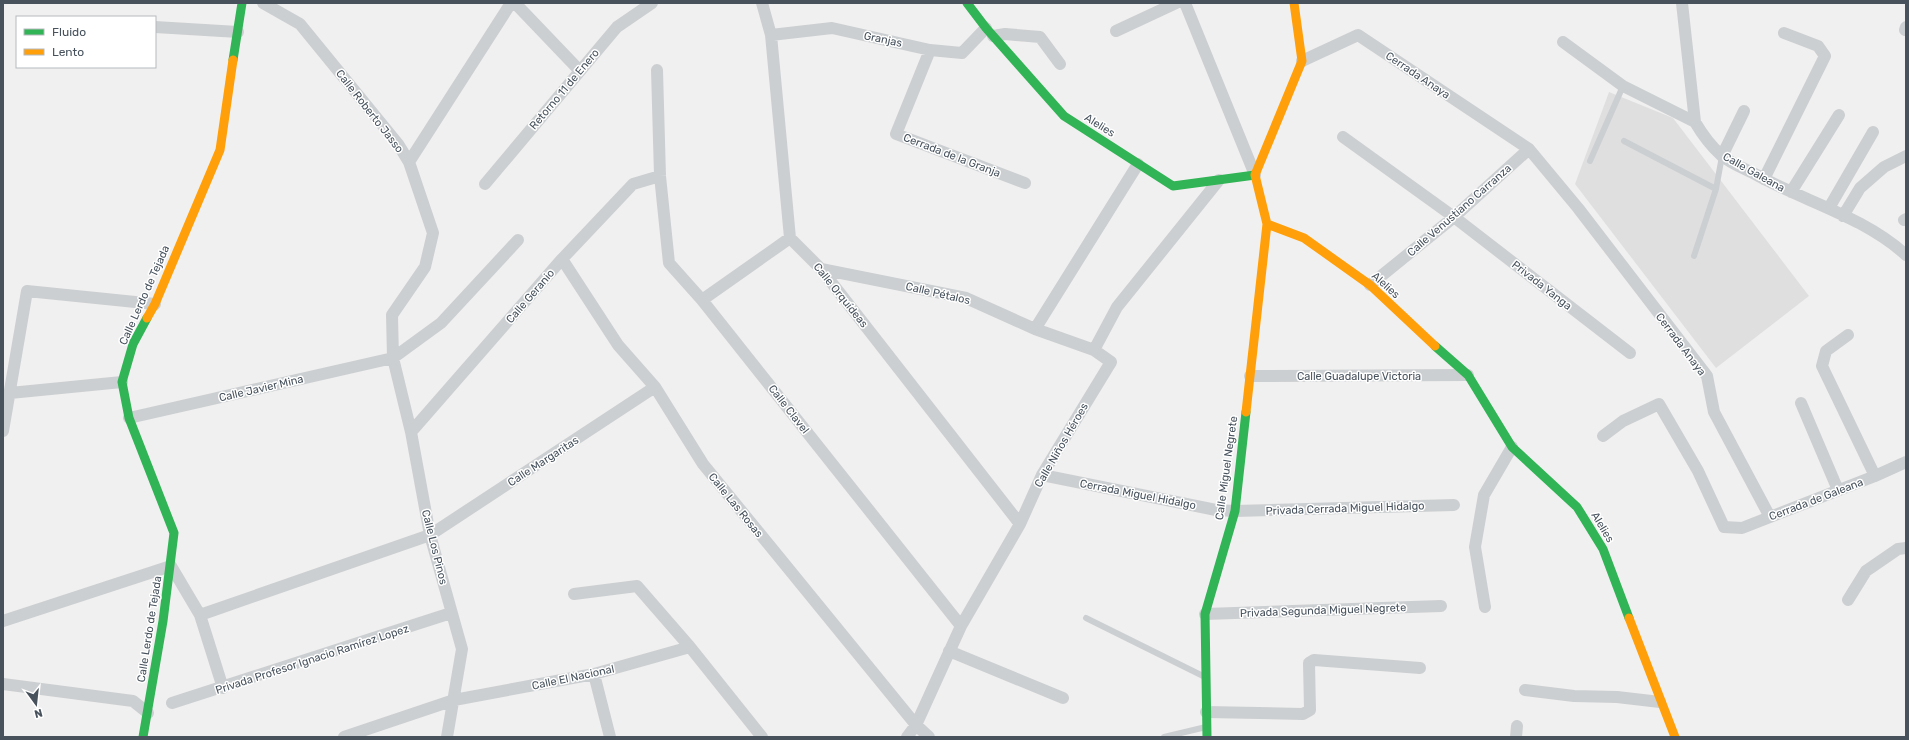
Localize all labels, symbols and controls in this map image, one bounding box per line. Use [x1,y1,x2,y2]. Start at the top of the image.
legend [16,16,156,68]
text: Fluido [52,25,86,39]
street label: Granjas [863,29,904,50]
text: Lento [52,45,84,59]
street label: Retorno 11 de Enero [527,46,602,132]
street label: Cerrada Anaya [1383,49,1452,102]
street label: Calle Roberto Jasso [333,67,406,155]
street label: Alelies [1082,111,1118,140]
street label: Cerrada de la Granja [901,131,1002,180]
street label: Calle Galeana [1721,150,1787,195]
street label: Calle Venustiano Carranza [1405,162,1514,259]
street label: Calle Lerdo de Tejada [117,243,172,347]
street label: Privada Yanga [1509,258,1574,313]
street label: Calle Orquídeas [811,260,871,331]
street label: Calle Geranio [503,267,557,326]
street label: Alelies [1369,269,1403,302]
street label: Calle Pétalos [904,280,972,307]
street label: Cerrada Anaya [1653,311,1708,378]
street label: Calle Guadalupe Victoria [1297,370,1421,383]
street label: Calle Javier Mina [218,372,305,405]
street label: Calle Clavel [766,382,812,436]
street label: Calle Niños Héroes [1032,400,1091,490]
street label: Calle Miguel Negrete [1213,415,1240,521]
street label: Calle Margaritas [505,433,581,489]
street label: Calle Las Rosas [706,471,766,540]
street label: Cerrada de Galeana [1767,476,1865,523]
street label: Cerrada Miguel Hidalgo [1079,477,1197,512]
street label: Privada Cerrada Miguel Hidalgo [1265,499,1425,518]
street label: Calle Los Pinos [419,508,450,586]
street label: Alelies [1588,510,1617,545]
street label: Calle Lerdo de Tejada [135,575,164,683]
street label: Privada Segunda Miguel Negrete [1240,601,1406,620]
street label: Privada Profesor Ignacio Ramírez Lopez [214,622,411,697]
street label: Calle El Nacional [531,662,615,693]
north arrow [16,684,56,724]
text: N [33,706,44,721]

